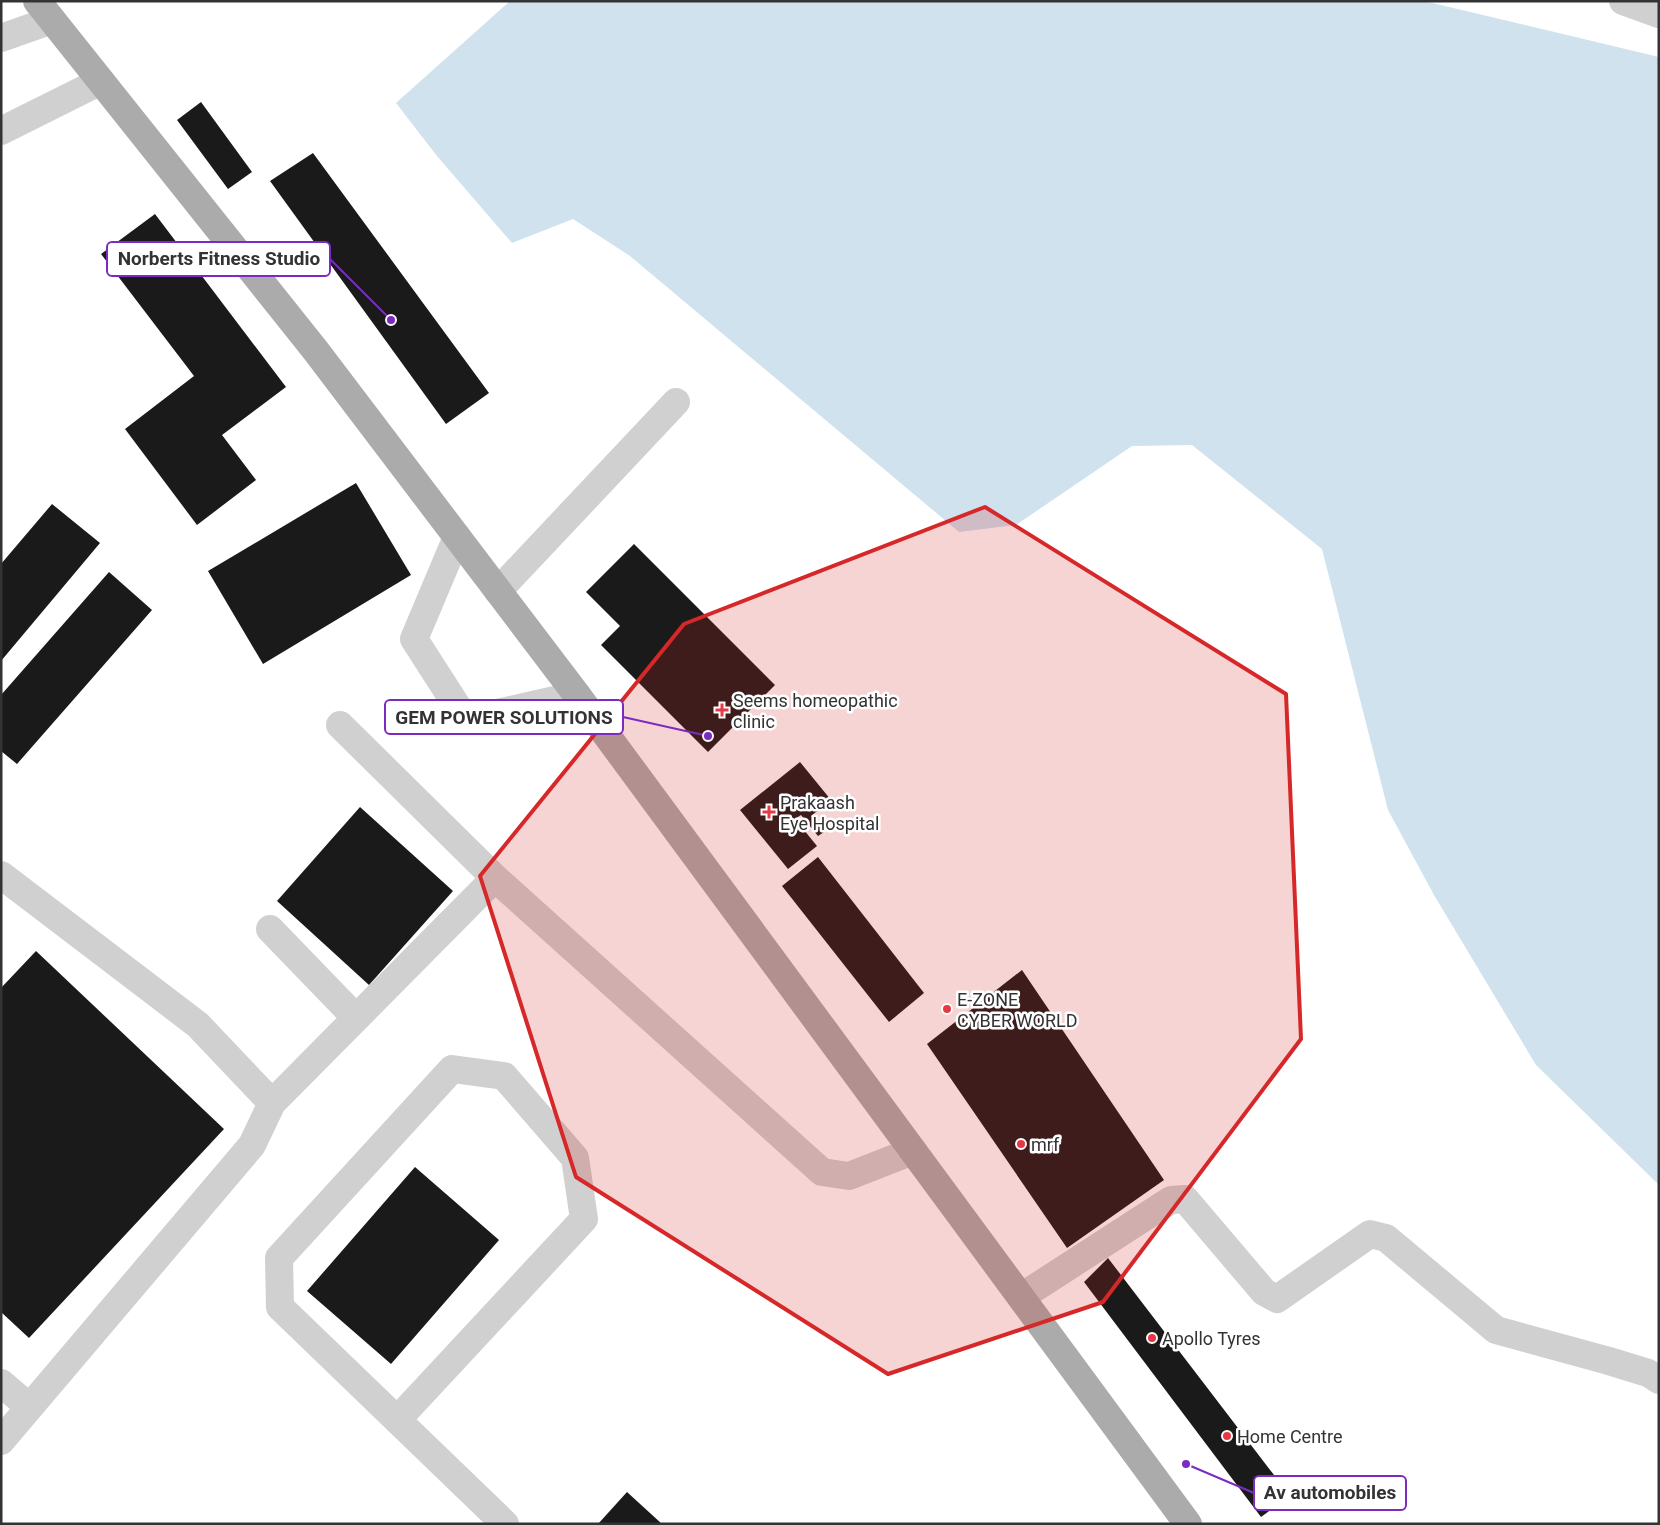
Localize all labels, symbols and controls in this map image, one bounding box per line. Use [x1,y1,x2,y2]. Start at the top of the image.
callout: Norberts Fitness Studio [107,242,330,276]
text: Norberts Fitness Studio [118,247,321,270]
place label: Seems homeopathic clinic [733,690,898,732]
callout: GEM POWER SOLUTIONS [385,700,623,734]
marker: Seems homeopathic clinic [715,703,729,717]
text: GEM POWER SOLUTIONS [395,706,613,729]
place label: Prakaash Eye Hospital [780,792,879,834]
marker: Prakaash Eye Hospital [762,805,776,819]
place label: E-ZONE CYBER WORLD [957,989,1077,1031]
marker: E-ZONE CYBER WORLD [941,1003,953,1015]
place label: mrf [1031,1134,1060,1155]
marker: mrf [1015,1138,1027,1150]
place label: Apollo Tyres [1162,1328,1261,1349]
marker: Apollo Tyres [1146,1332,1158,1344]
place label: Home Centre [1237,1426,1342,1447]
marker: Home Centre [1221,1430,1233,1442]
callout: Av automobiles [1254,1476,1406,1510]
text: Av automobiles [1264,1481,1396,1504]

